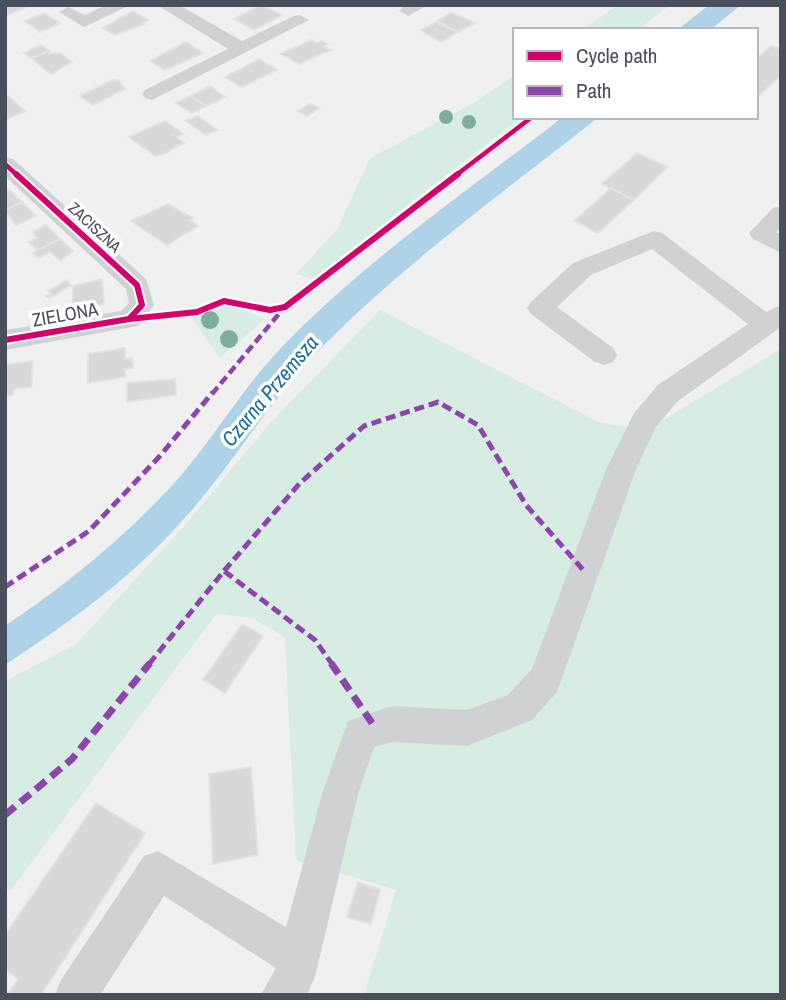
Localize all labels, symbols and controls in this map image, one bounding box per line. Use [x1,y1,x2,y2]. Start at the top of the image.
legend [513,28,758,119]
text: Cycle path [576,41,657,70]
text: Path [576,76,611,105]
street label: ZACISZNA [64,197,126,257]
street label: ZIELONA [30,295,101,333]
water label: Czarna Przemsza [215,329,325,452]

